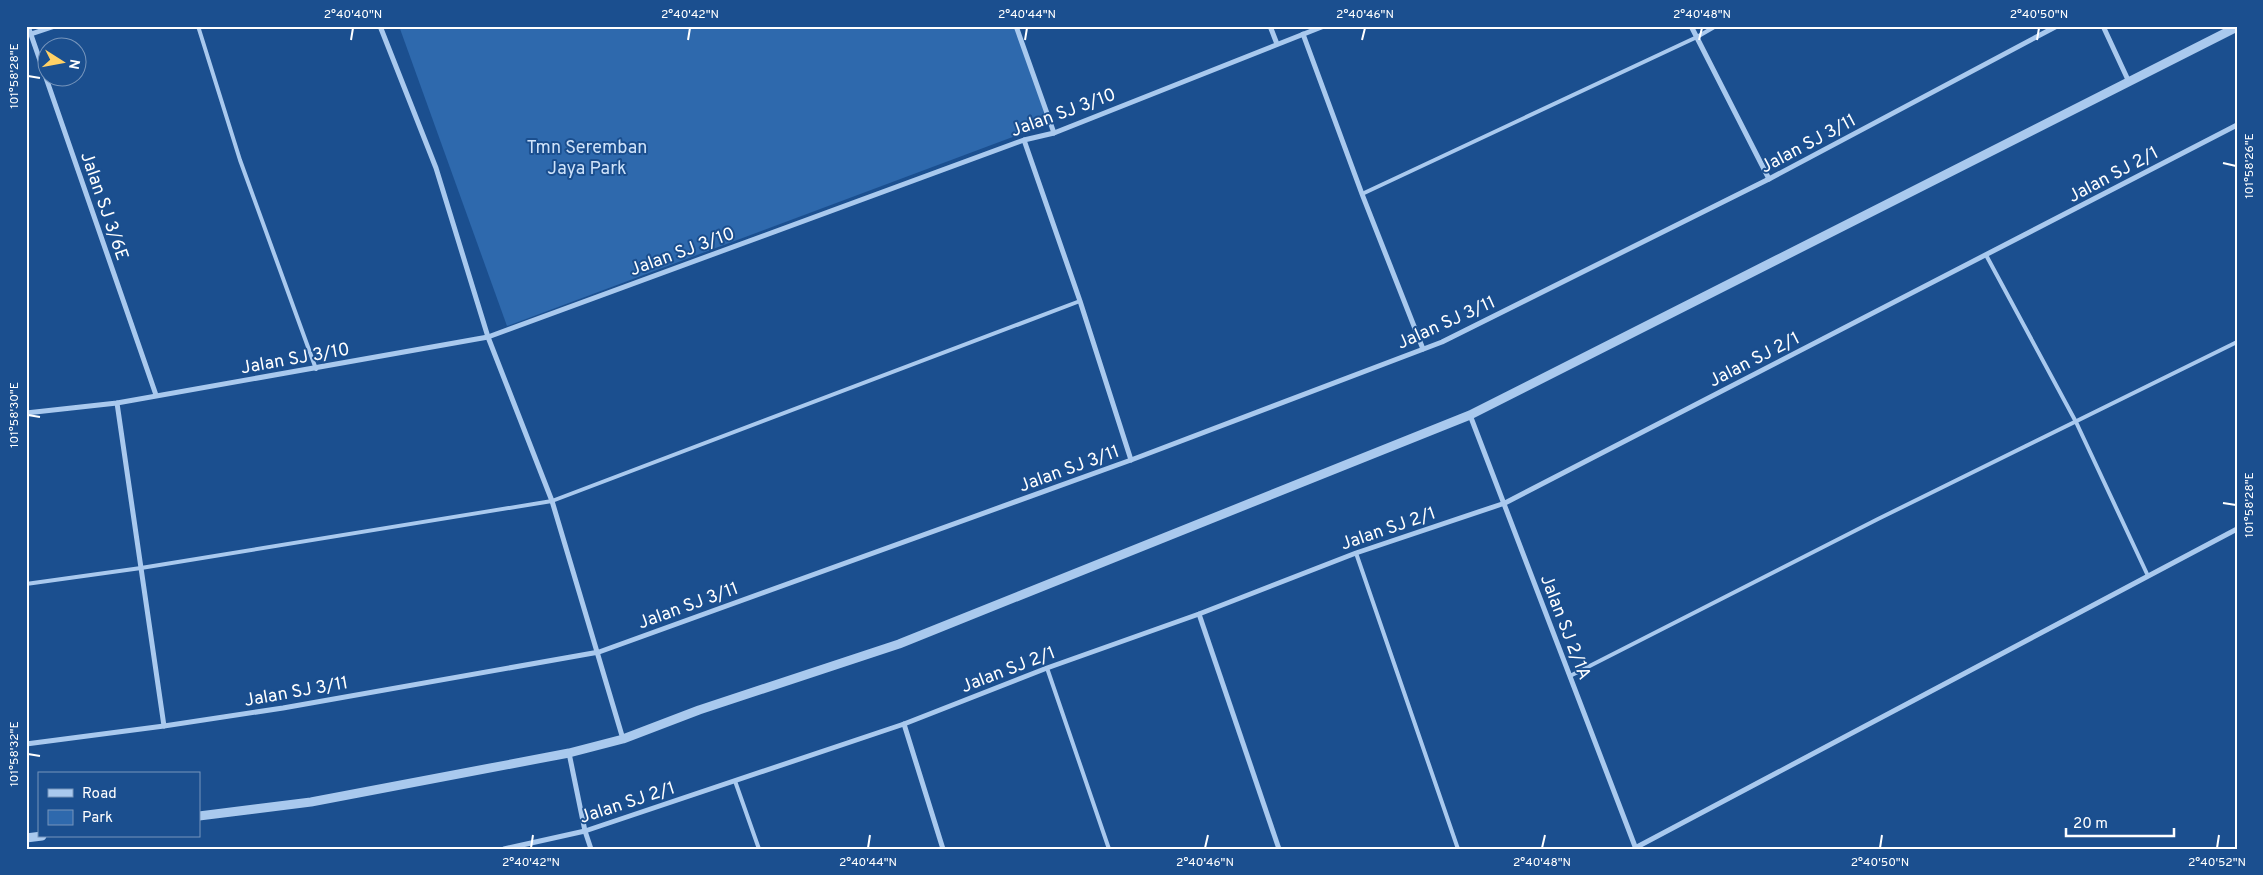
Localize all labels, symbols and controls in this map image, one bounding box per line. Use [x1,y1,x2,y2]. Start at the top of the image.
text: 2°40'40"N [324,7,382,23]
text: 2°40'42"N [661,7,719,23]
text: 2°40'44"N [998,7,1056,23]
text: 2°40'46"N [1336,7,1394,23]
text: 2°40'48"N [1673,7,1731,23]
text: 2°40'50"N [2010,7,2068,23]
north arrow [38,38,88,88]
text: 101°58'28"E [7,43,23,109]
text: N [64,58,83,71]
street label: Jalan SJ 3/10 [1008,84,1119,143]
street label: Jalan SJ 3/11 [1757,109,1861,179]
text: 101°58'26"E [2242,133,2258,199]
park label: Tmn Seremban Jaya Park [527,137,647,181]
street label: Jalan SJ 2/1 [2064,142,2163,209]
street label: Jalan SJ 3/6E [74,149,133,264]
street label: Jalan SJ 3/10 [627,223,738,282]
street label: Jalan SJ 3/11 [1394,291,1499,355]
street label: Jalan SJ 2/1 [1705,328,1804,393]
street label: Jalan SJ 3/10 [239,339,351,380]
text: 101°58'30"E [7,382,23,448]
street label: Jalan SJ 3/11 [1016,441,1123,498]
text: 101°58'28"E [2242,472,2258,538]
street label: Jalan SJ 2/1 [1338,502,1439,556]
street label: Jalan SJ 2/1A [1534,572,1595,683]
street label: Jalan SJ 3/11 [635,578,742,635]
street label: Jalan SJ 2/1 [958,642,1059,699]
street label: Jalan SJ 3/11 [242,672,350,713]
text: 101°58'32"E [7,721,23,787]
legend [38,772,200,838]
street label: Jalan SJ 2/1 [577,777,678,830]
text: Road [82,785,117,804]
scale bar [2066,805,2173,837]
text: Park [82,809,113,828]
text: 20 m [2073,815,2108,834]
text: 2°40'42"N [502,855,560,871]
text: 2°40'44"N [839,855,897,871]
text: 2°40'46"N [1176,855,1234,871]
text: 2°40'48"N [1513,855,1571,871]
text: 2°40'50"N [1851,855,1909,871]
text: 2°40'52"N [2188,855,2246,871]

